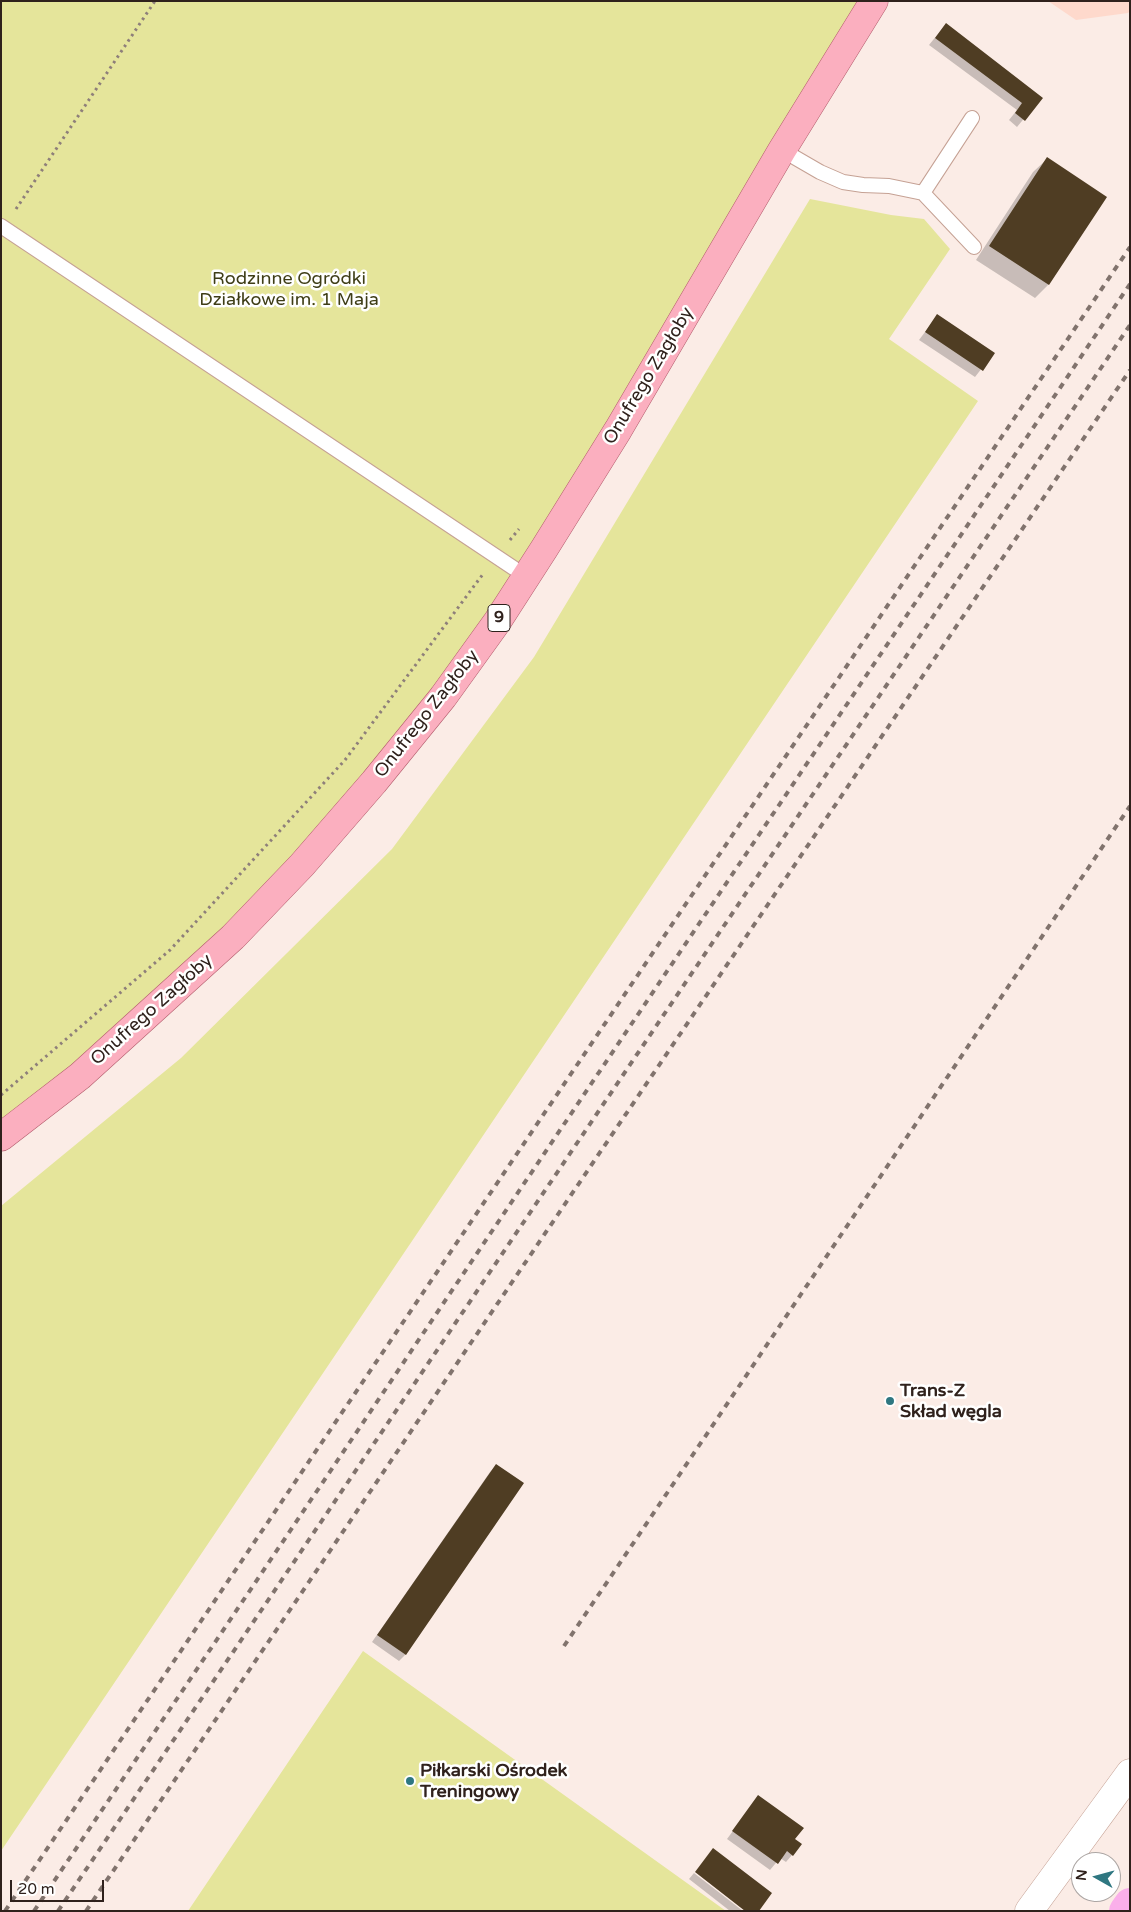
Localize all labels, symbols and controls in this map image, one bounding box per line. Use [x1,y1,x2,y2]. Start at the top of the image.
park label: Rodzinne Ogródki Działkowe im. 1 Maja [199,268,379,310]
street label: Onufrego Zagłoby [599,303,699,449]
road number: 9 [488,604,510,632]
street label: Onufrego Zagłoby [370,646,484,782]
street label: Onufrego Zagłoby [87,950,217,1070]
place label: Trans-Z Skład węgla [900,1380,1002,1422]
marker: Trans-Z Skład węgla [884,1395,896,1407]
place label: Piłkarski Ośrodek Treningowy [420,1760,567,1802]
marker: Piłkarski Ośrodek Treningowy [404,1775,416,1787]
north arrow [1071,1852,1121,1902]
text: N [1072,1869,1091,1882]
scale bar [12,1870,106,1902]
text: 20 m [18,1880,55,1898]

